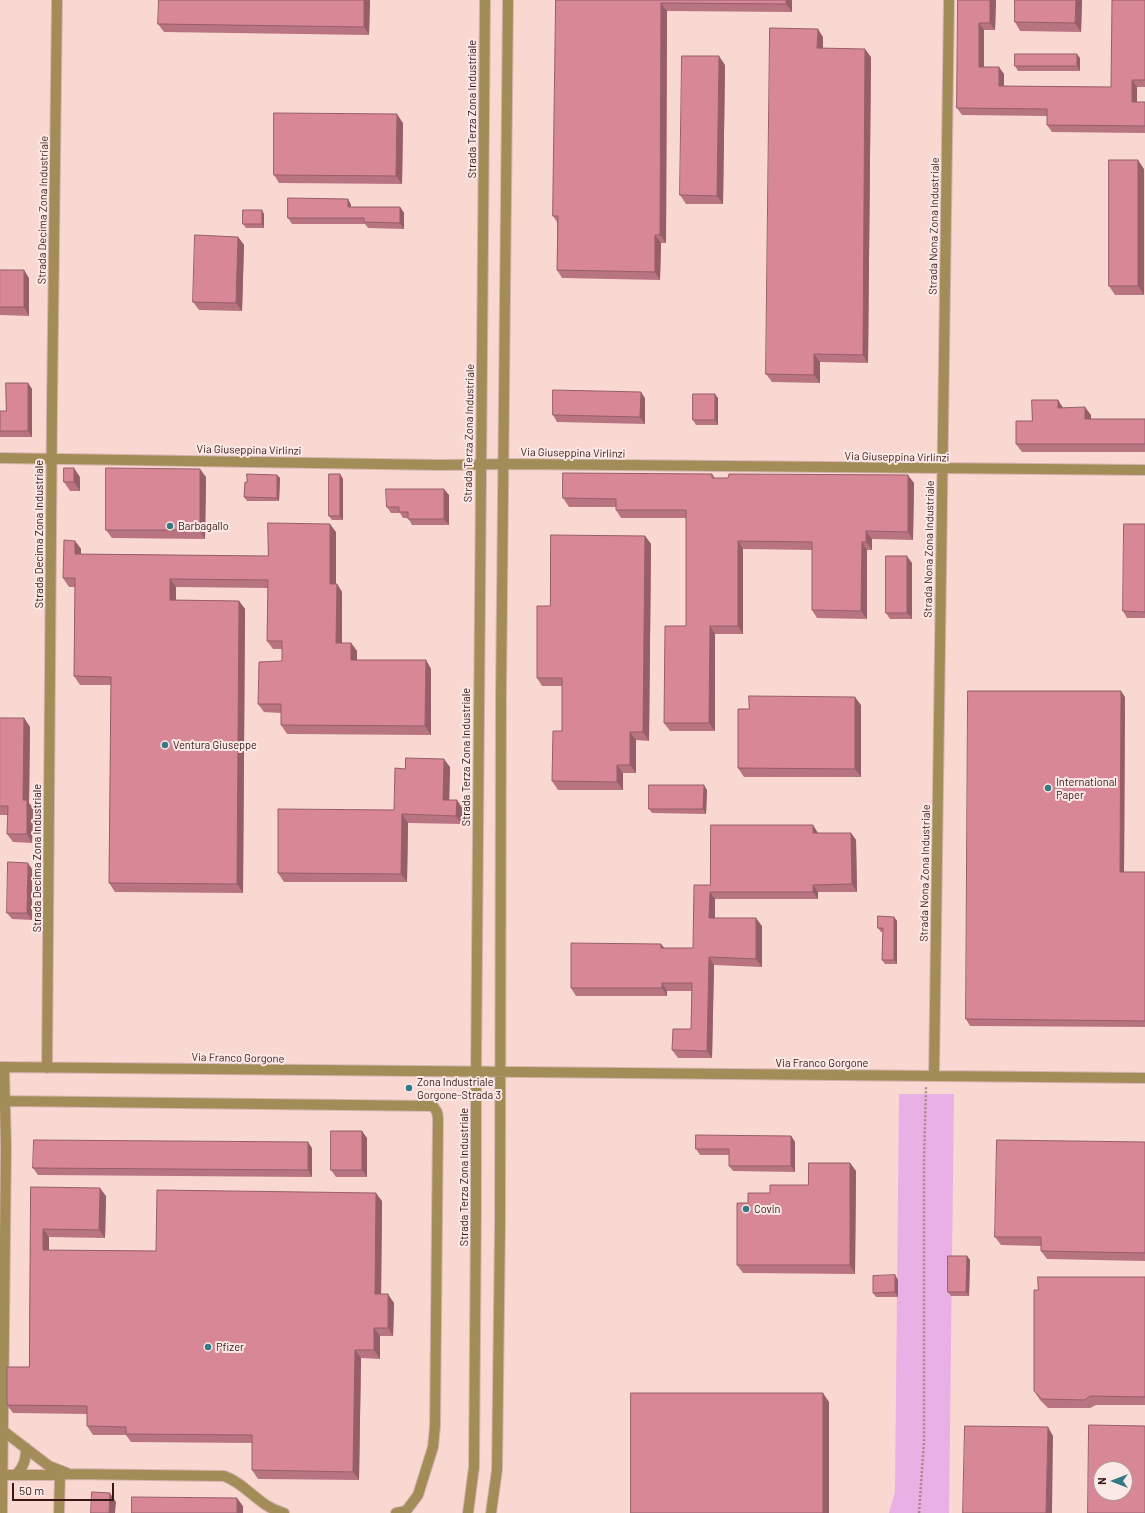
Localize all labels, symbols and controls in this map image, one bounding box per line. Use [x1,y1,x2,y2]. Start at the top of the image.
street label: Strada Terza Zona Industriale [465,40,479,178]
street label: Strada Decima Zona Industriale [35,136,51,284]
street label: Strada Nona Zona Industriale [926,157,942,295]
street label: Strada Terza Zona Industriale [461,364,477,502]
street label: Via Giuseppina Virlinzi [197,442,301,458]
street label: Via Giuseppina Virlinzi [521,445,625,461]
street label: Via Giuseppina Virlinzi [845,449,949,465]
street label: Strada Decima Zona Industriale [32,460,46,608]
street label: Strada Nona Zona Industriale [921,480,937,618]
place label: Barbagallo [178,519,229,533]
marker: Barbagallo [165,521,175,531]
street label: Strada Terza Zona Industriale [459,688,473,826]
place label: Ventura Giuseppe [173,738,257,752]
marker: Ventura Giuseppe [160,740,170,750]
place label: International Paper [1056,775,1117,801]
marker: International Paper [1043,783,1053,793]
street label: Strada Decima Zona Industriale [30,784,44,932]
street label: Strada Nona Zona Industriale [917,804,933,942]
street label: Via Franco Gorgone [192,1051,284,1065]
street label: Via Franco Gorgone [776,1056,868,1070]
place label: Zona Industriale Gorgone-Strada 3 [417,1075,501,1101]
marker: Zona Industriale Gorgone-Strada 3 [404,1083,414,1093]
street label: Strada Terza Zona Industriale [457,1108,471,1246]
place label: Covin [754,1202,780,1216]
marker: Covin [741,1204,751,1214]
place label: Pfizer [216,1340,244,1354]
marker: Pfizer [203,1342,213,1352]
north arrow [1093,1461,1133,1501]
scale bar [14,1475,116,1501]
text: N [1095,1477,1108,1485]
text: 50 m [19,1483,44,1497]

